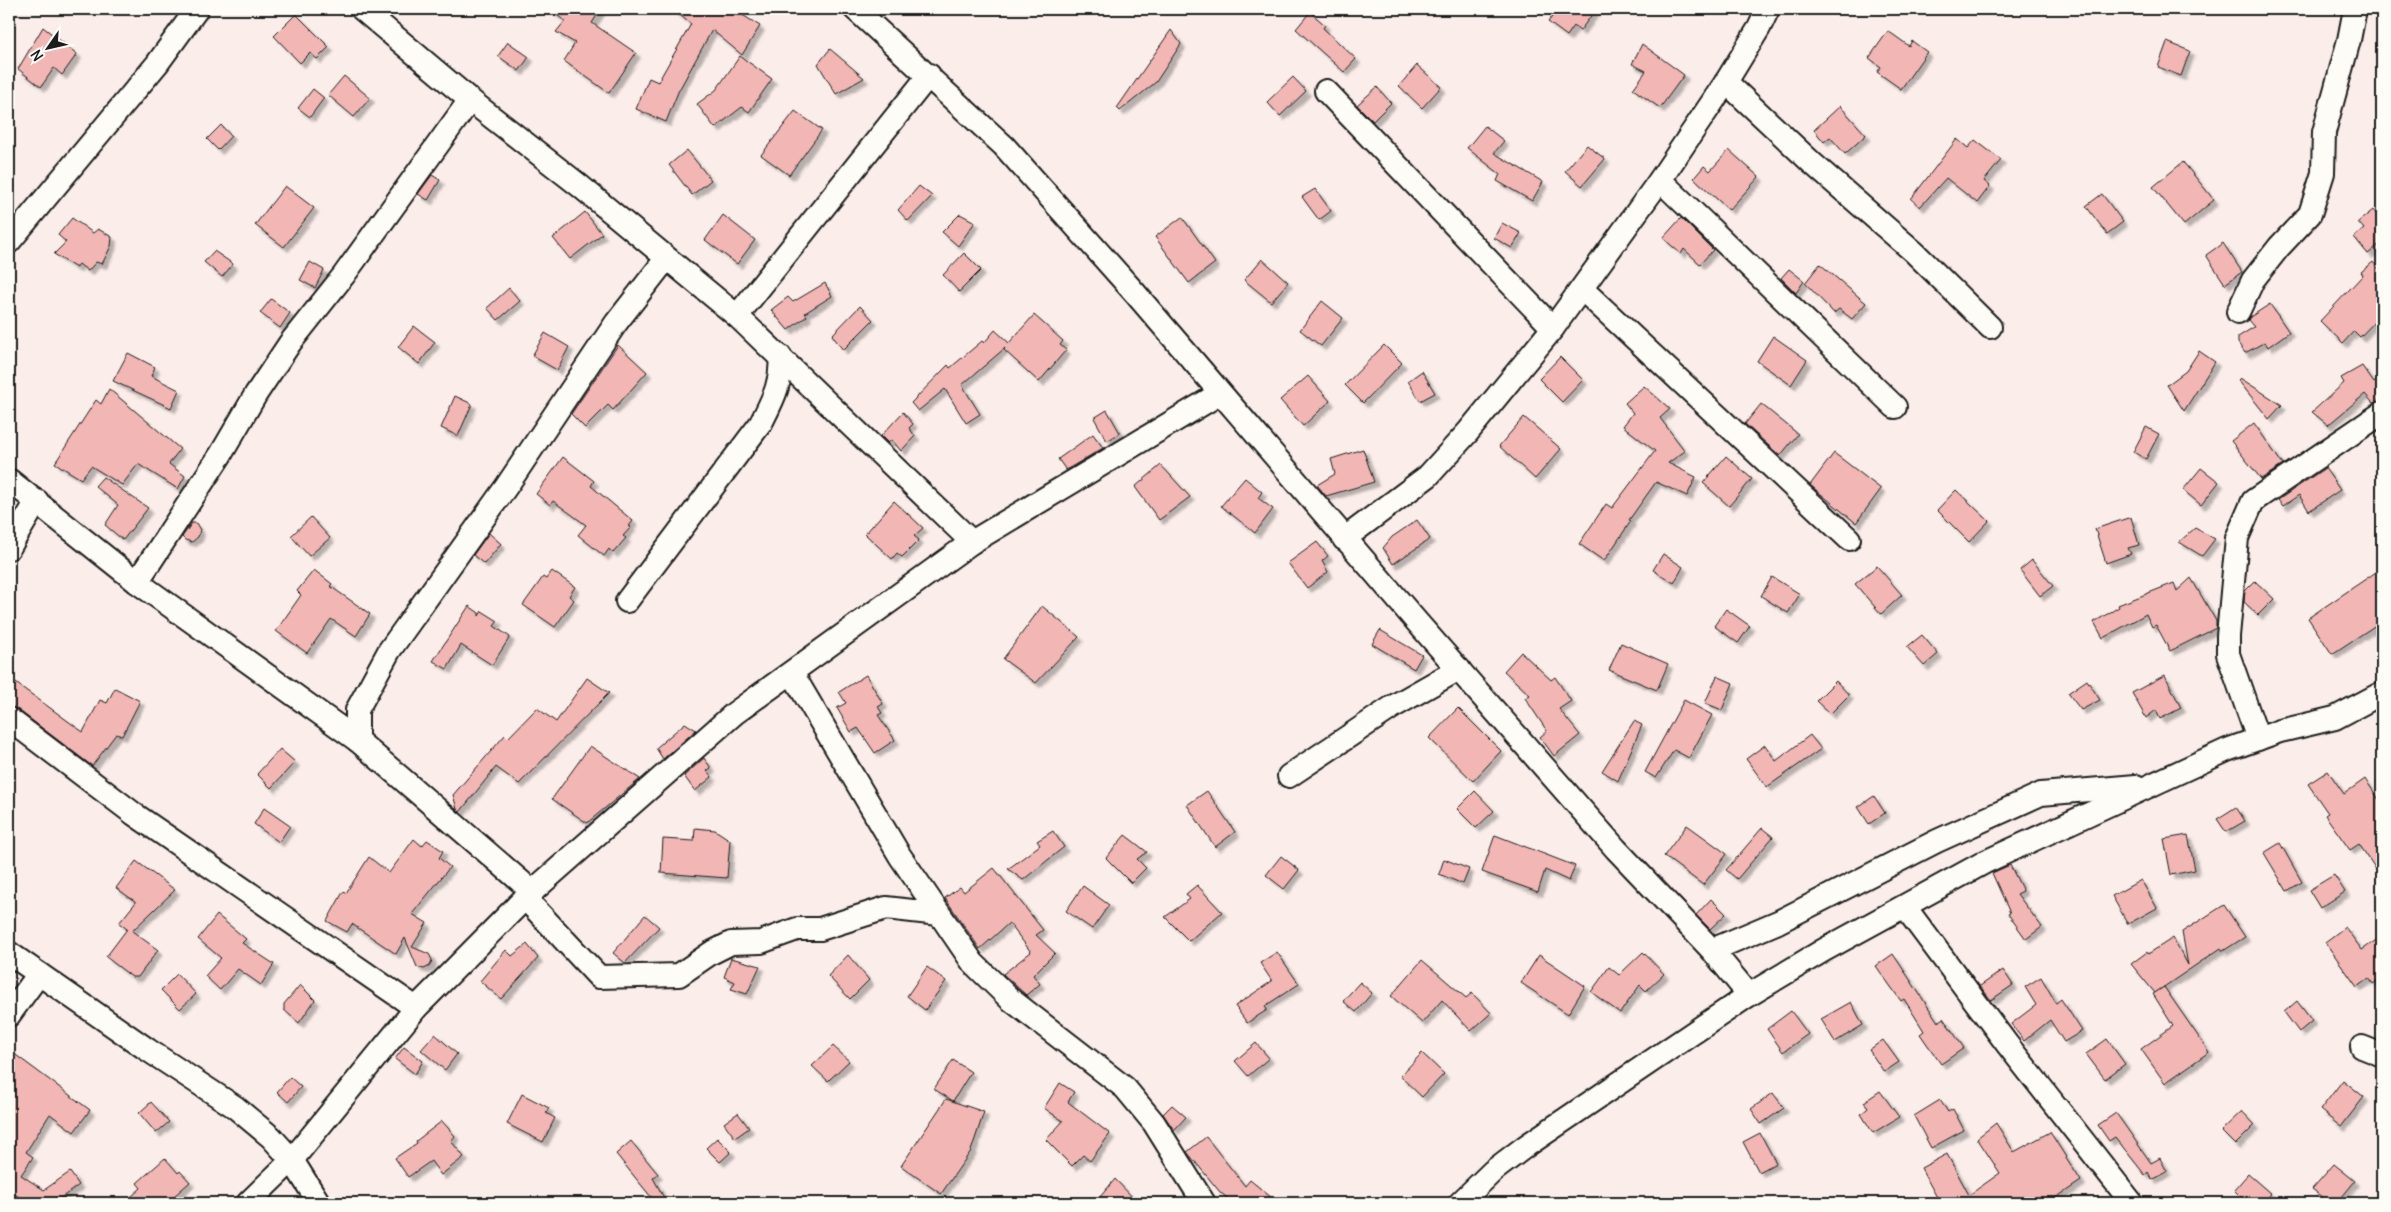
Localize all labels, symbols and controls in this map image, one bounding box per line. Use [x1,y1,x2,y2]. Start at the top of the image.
north arrow [22,22,72,72]
text: N [27,46,47,64]

